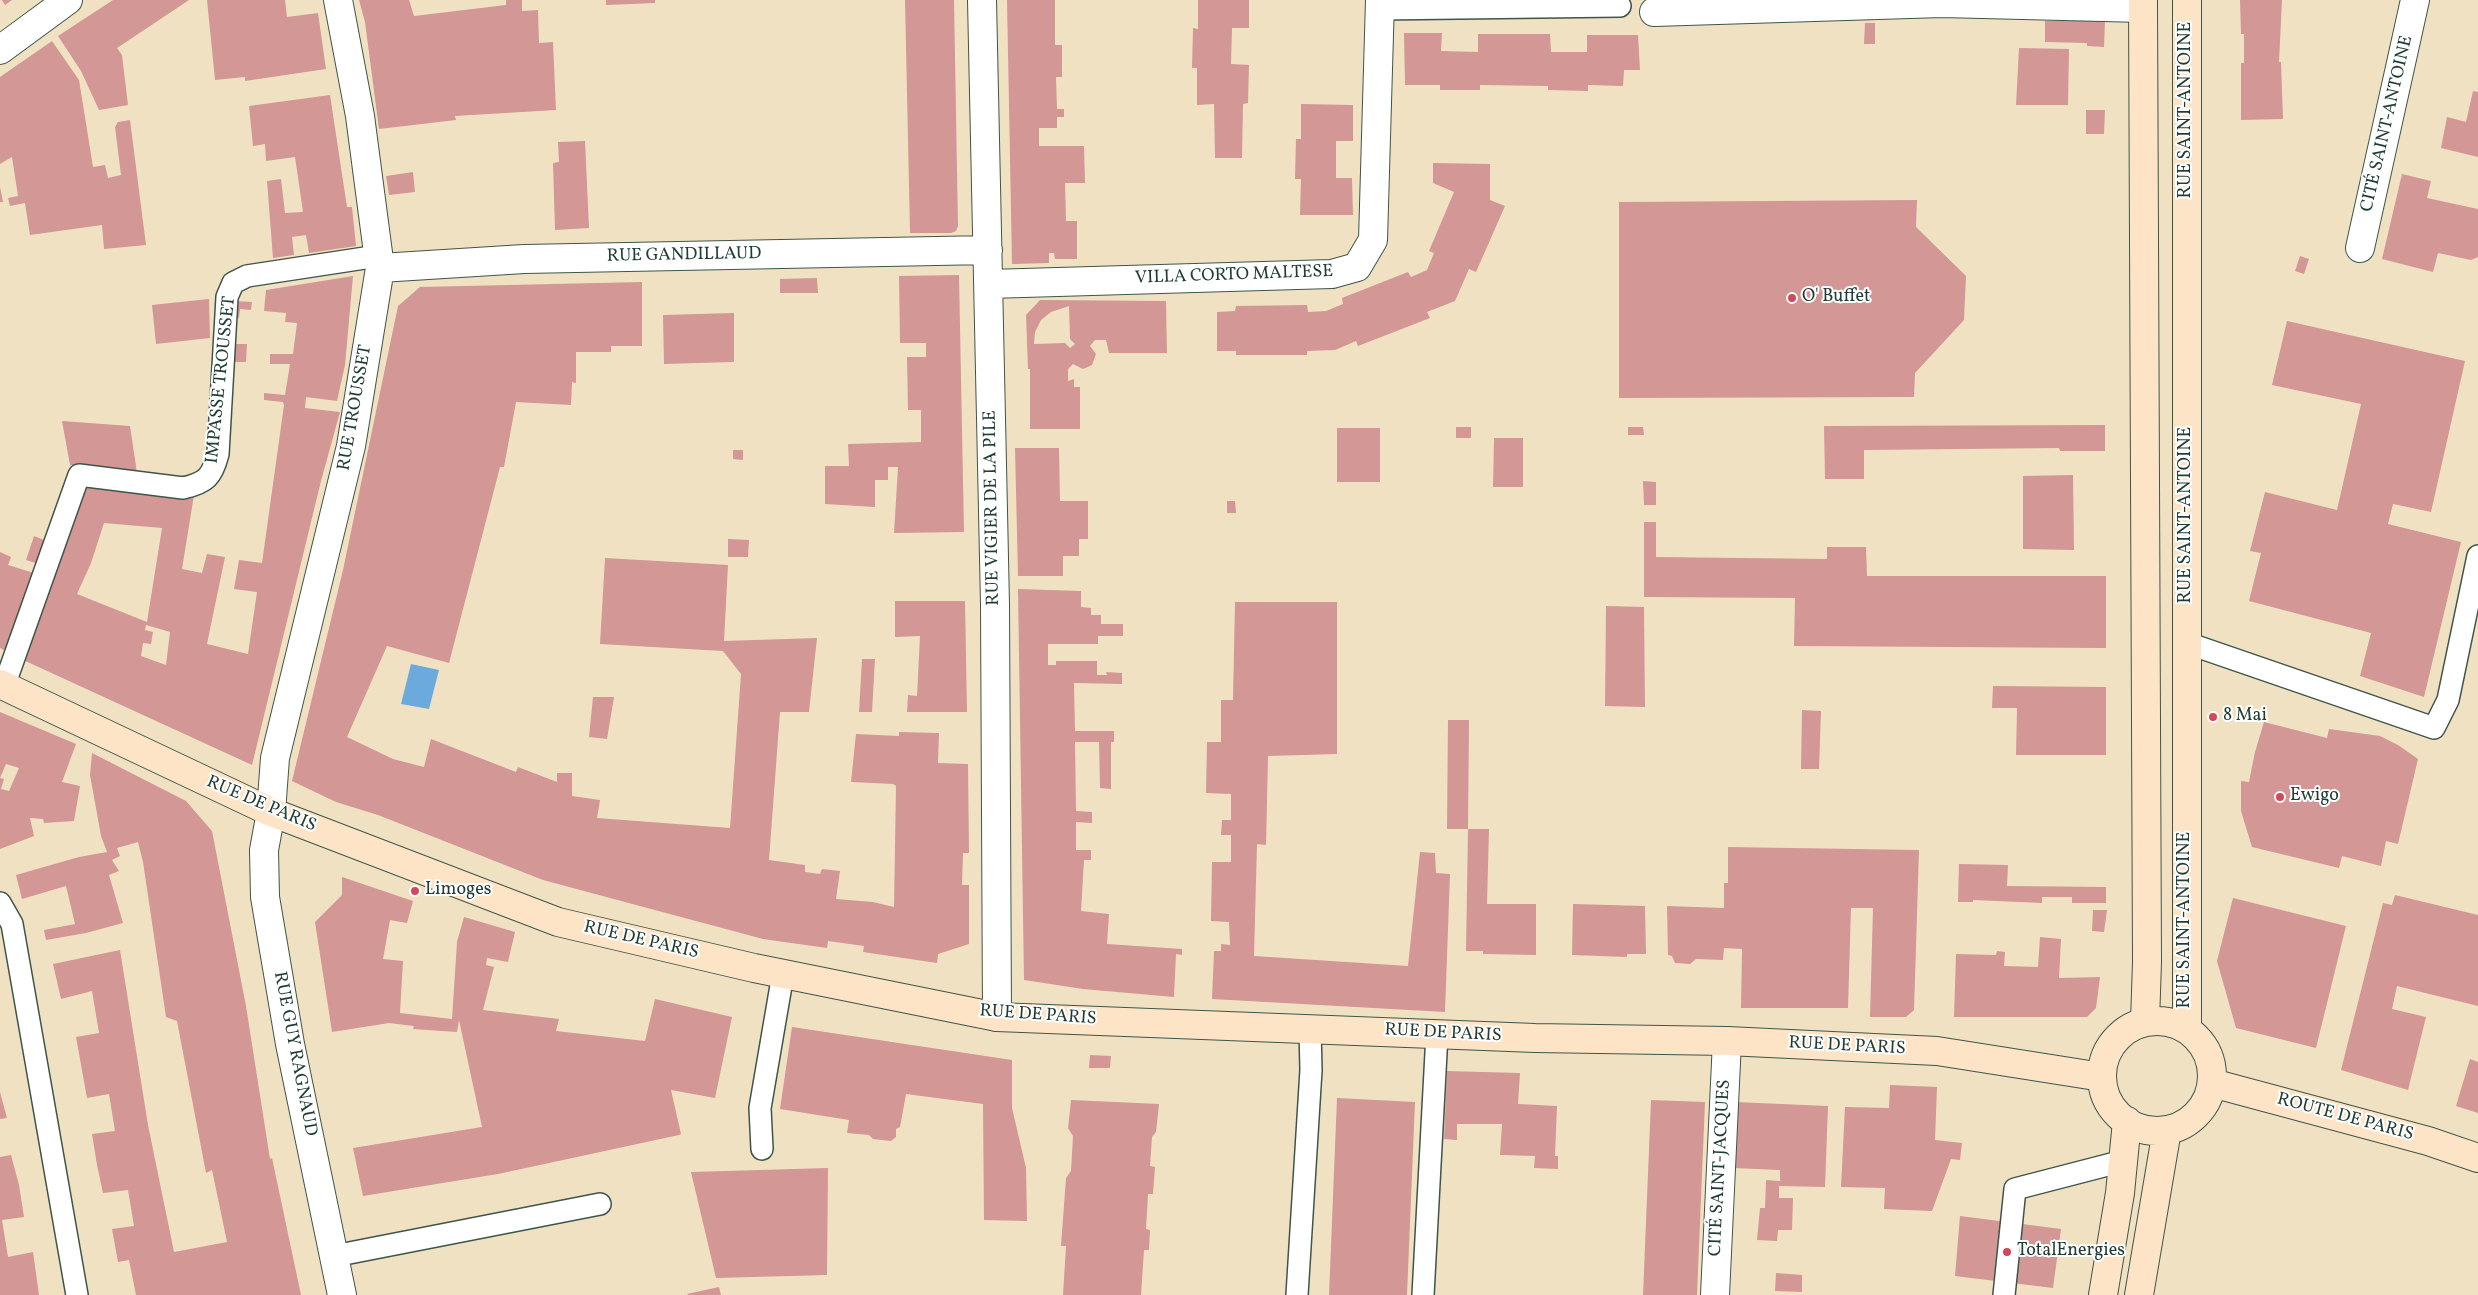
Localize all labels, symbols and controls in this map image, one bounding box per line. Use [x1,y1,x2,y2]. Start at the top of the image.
street label: RUE SAINT-ANTOINE [2176,22,2198,198]
street label: CITÉ SAINT-ANTOINE [2357,34,2419,214]
street label: RUE GANDILLAUD [607,244,761,268]
street label: VILLA CORTO MALTESE [1135,262,1333,290]
place label: O' Buffet [1802,287,1870,309]
marker: O' Buffet [1786,292,1798,304]
street label: IMPASSE TROUSSET [202,295,242,465]
street label: RUE TROUSSET [334,343,378,473]
street label: RUE VIGIER DE LA PILE [980,410,1006,606]
street label: RUE SAINT-ANTOINE [2176,427,2198,603]
place label: 8 Mai [2223,706,2267,728]
marker: 8 Mai [2207,711,2219,723]
street label: RUE DE PARIS [203,772,319,838]
place label: Ewigo [2290,786,2339,808]
marker: Ewigo [2274,791,2286,803]
street label: RUE SAINT-ANTOINE [2175,832,2197,1008]
place label: Limoges [425,880,491,902]
marker: Limoges [409,885,421,897]
street label: RUE DE PARIS [581,917,701,965]
street label: RUE GUY RAGNAUD [267,970,321,1138]
street label: RUE DE PARIS [979,1001,1097,1031]
street label: RUE DE PARIS [1384,1020,1502,1048]
street label: RUE DE PARIS [1788,1033,1906,1061]
street label: CITÉ SAINT-JACQUES [1706,1079,1736,1257]
street label: ROUTE DE PARIS [2274,1089,2416,1147]
place label: TotalEnergies [2017,1241,2125,1263]
marker: TotalEnergies [2001,1246,2013,1258]

